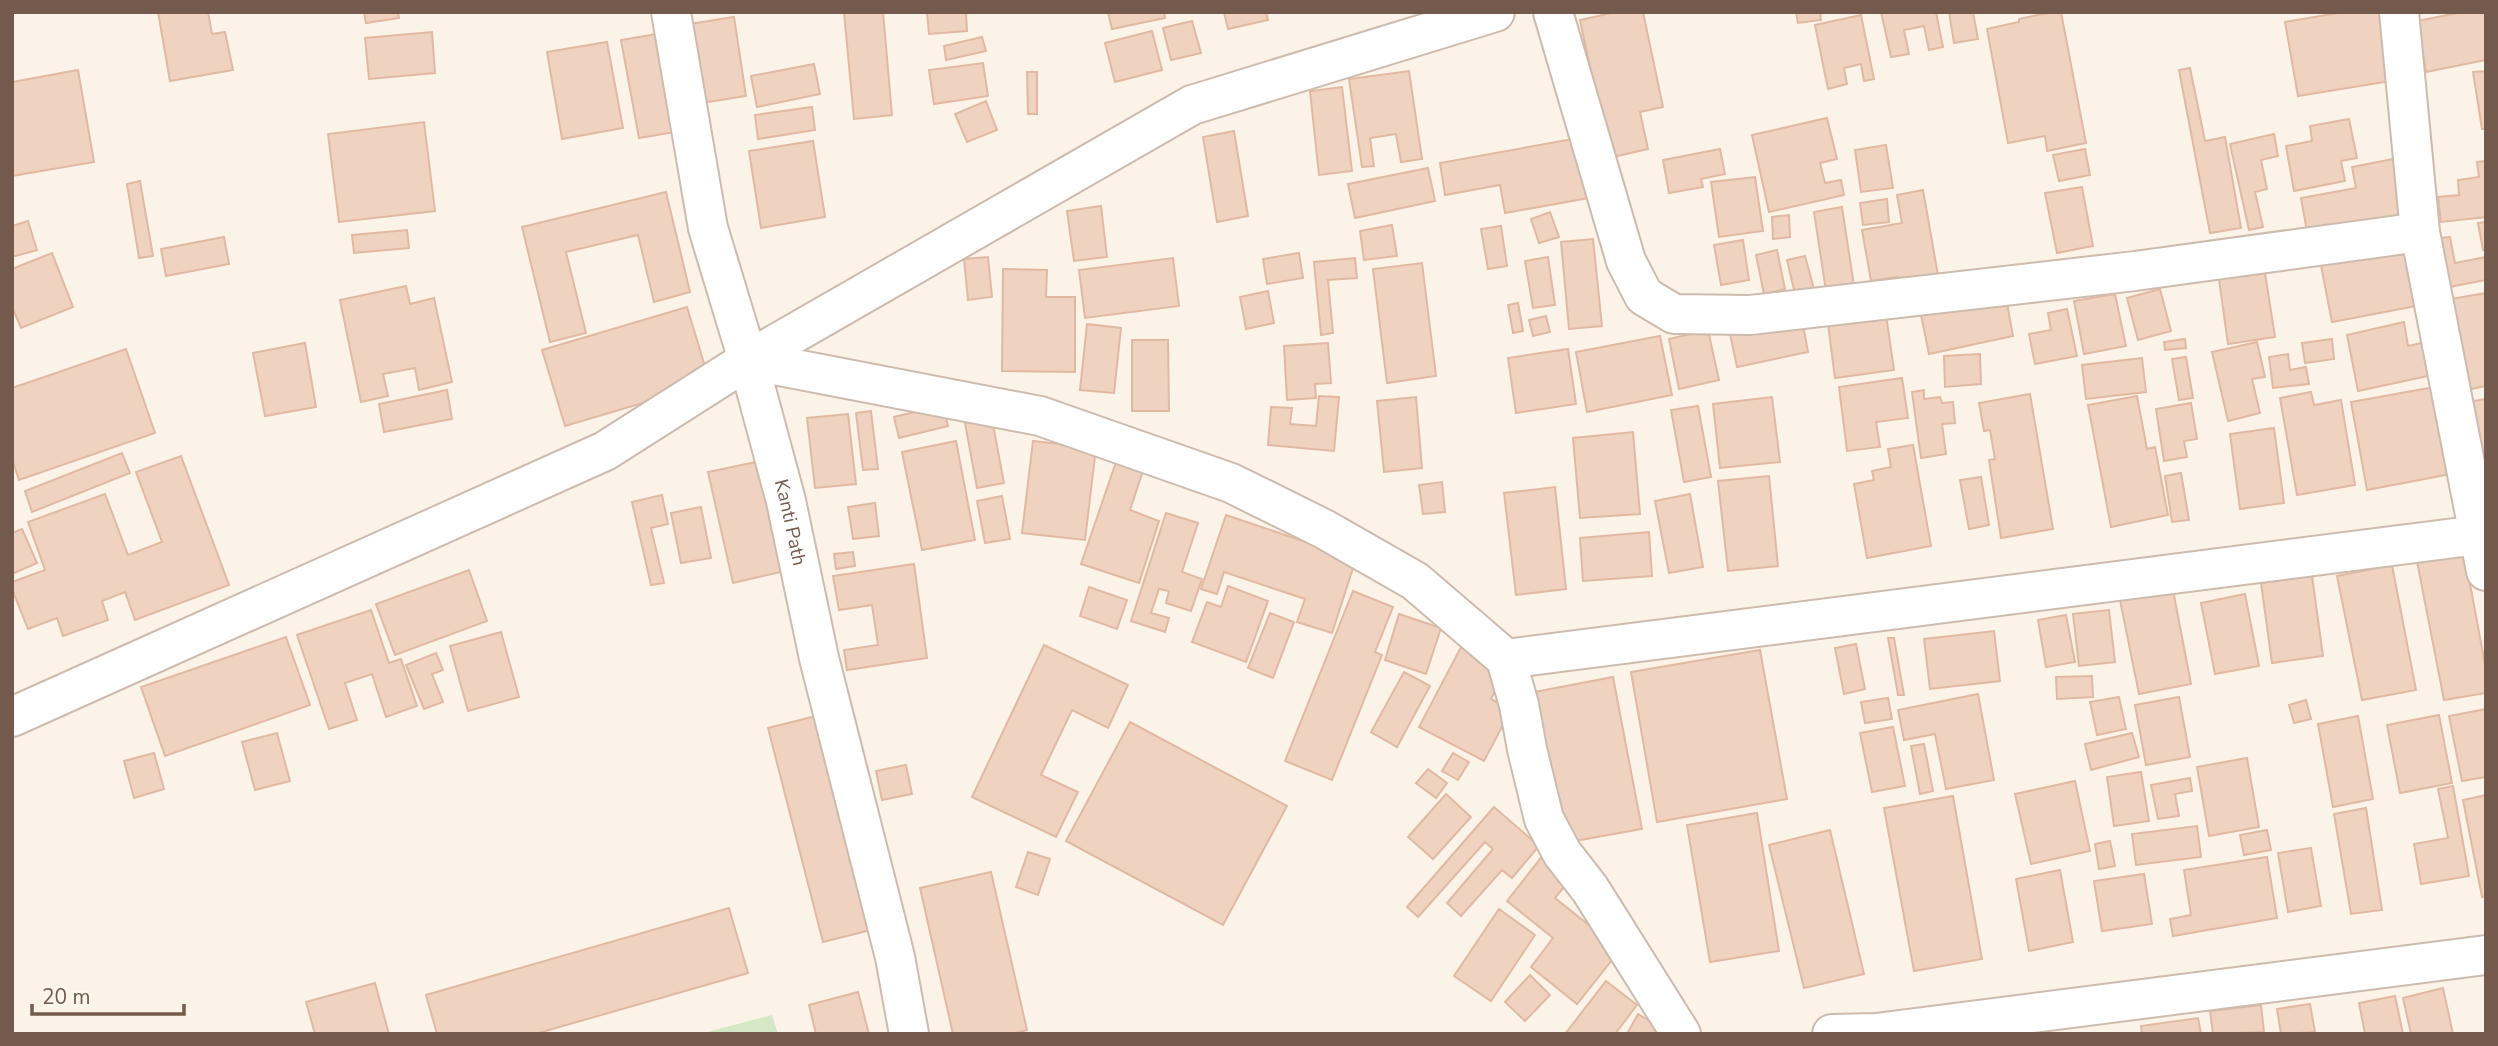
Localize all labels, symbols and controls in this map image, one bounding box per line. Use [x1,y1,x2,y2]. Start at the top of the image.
street label: Kanti Path [768,476,812,568]
scale bar [32,972,184,1016]
text: 20 m [42,983,91,1011]

